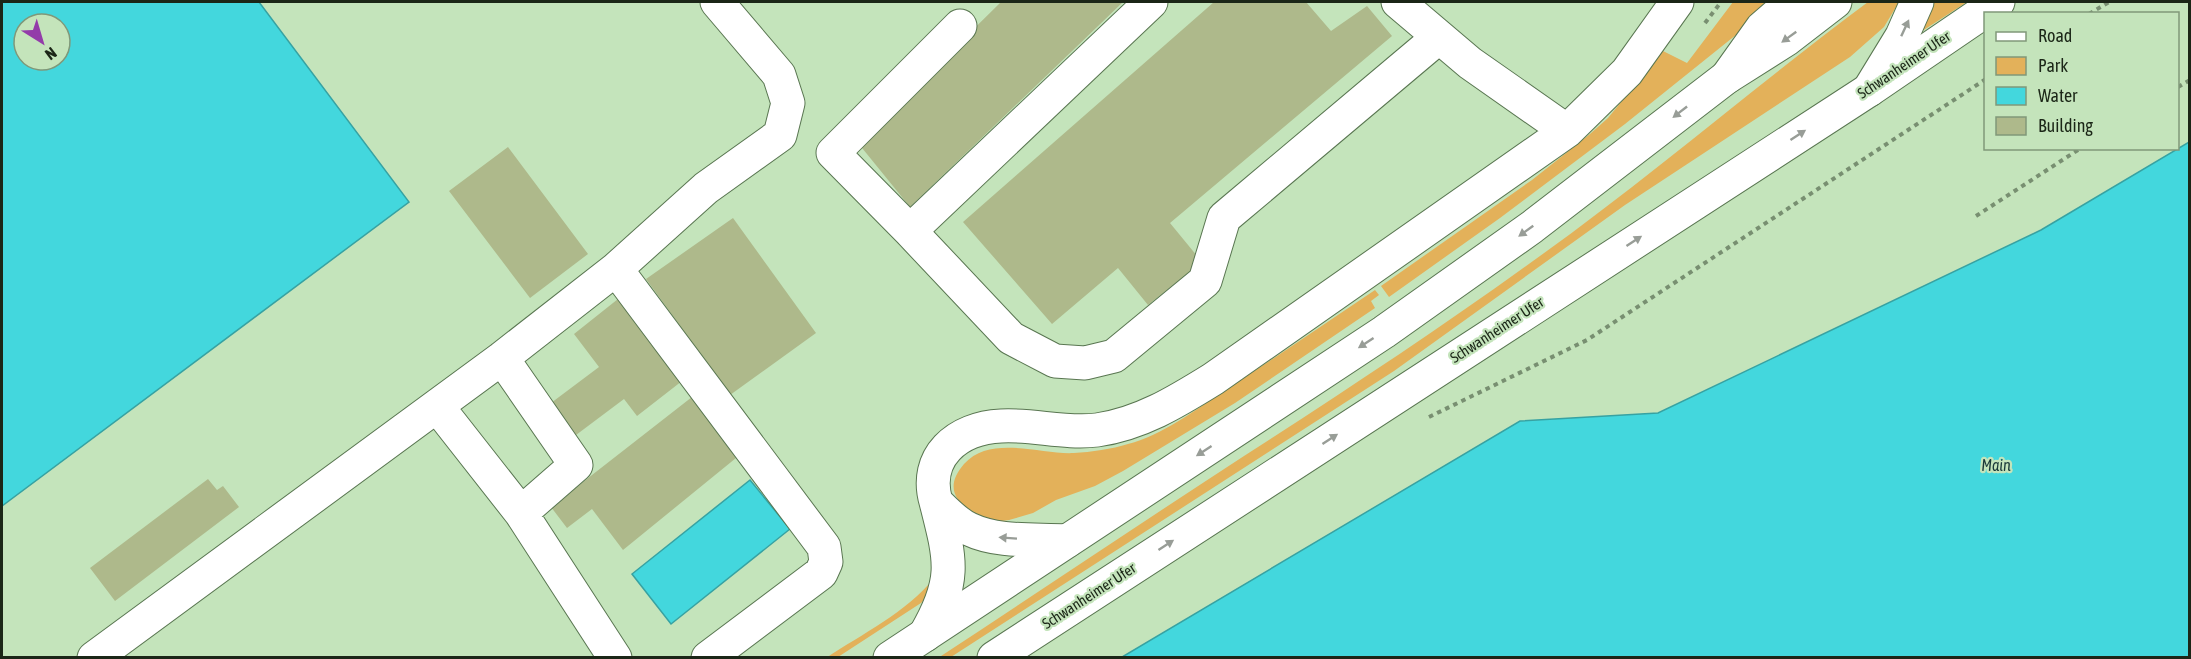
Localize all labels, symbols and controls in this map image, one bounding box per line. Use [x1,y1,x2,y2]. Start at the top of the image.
north arrow [12,12,72,72]
legend [1984,12,2179,150]
one-way arrow [1901,20,1910,37]
text: Road [2038,25,2072,46]
street label: Schwanheimer Ufer [1854,27,1954,102]
one-way arrow [1781,31,1797,43]
text: N [42,44,60,64]
text: Park [2038,55,2068,76]
text: Water [2038,85,2078,106]
one-way arrow [1673,106,1688,118]
text: Building [2038,115,2093,136]
one-way arrow [1790,130,1806,141]
one-way arrow [1518,225,1534,237]
one-way arrow [1626,236,1642,247]
street label: Schwanheimer Ufer [1447,293,1547,366]
one-way arrow [1358,338,1375,349]
one-way arrow [1322,434,1338,445]
one-way arrow [1195,445,1212,456]
water label: Main [1981,456,2011,474]
one-way arrow [999,533,1018,543]
one-way arrow [1158,540,1175,551]
street label: Schwanheimer Ufer [1039,559,1139,632]

